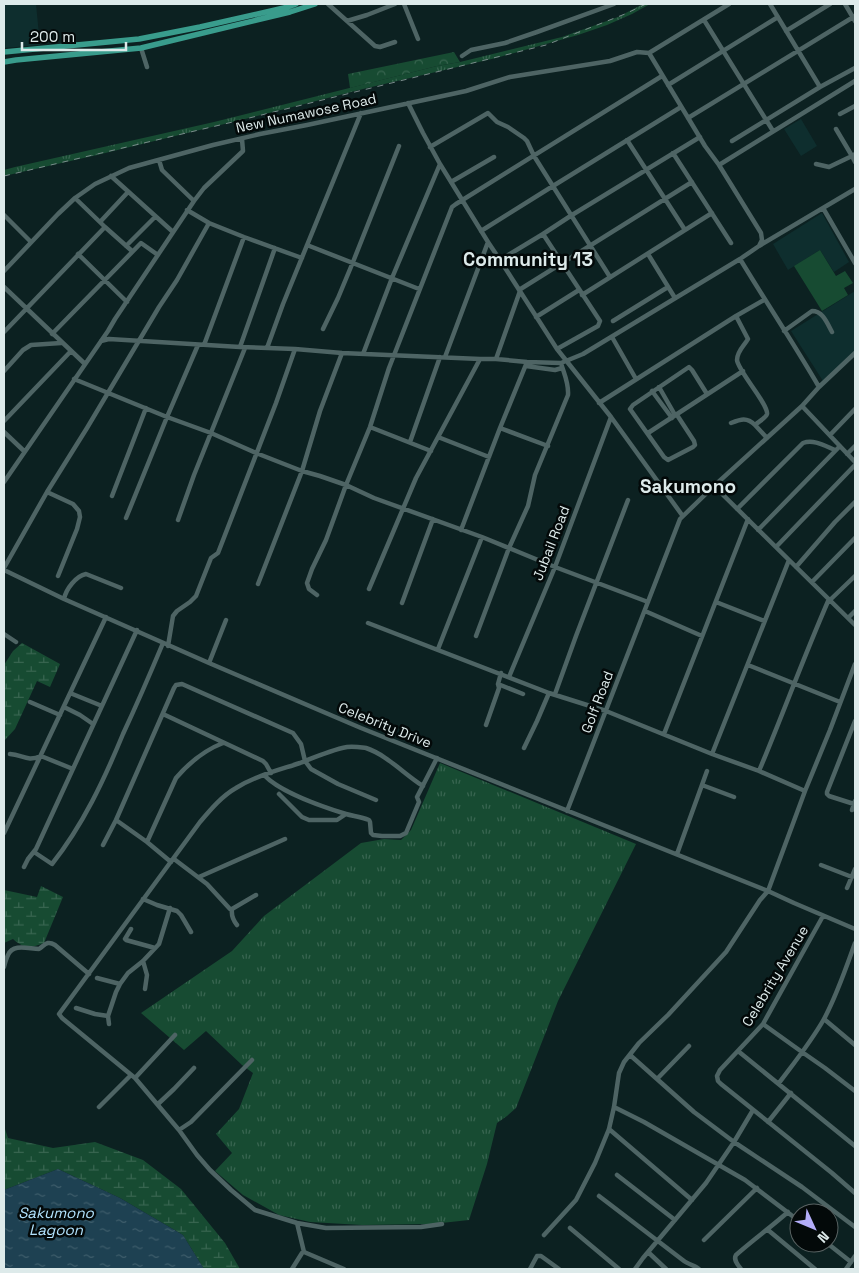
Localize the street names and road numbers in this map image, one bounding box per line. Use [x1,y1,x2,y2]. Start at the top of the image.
street label: New Numawose Road [234,89,378,137]
street label: Jubail Road [529,503,573,583]
street label: Golf Road [577,668,617,736]
street label: Celebrity Drive [336,698,434,752]
street label: Celebrity Avenue [738,922,812,1030]

